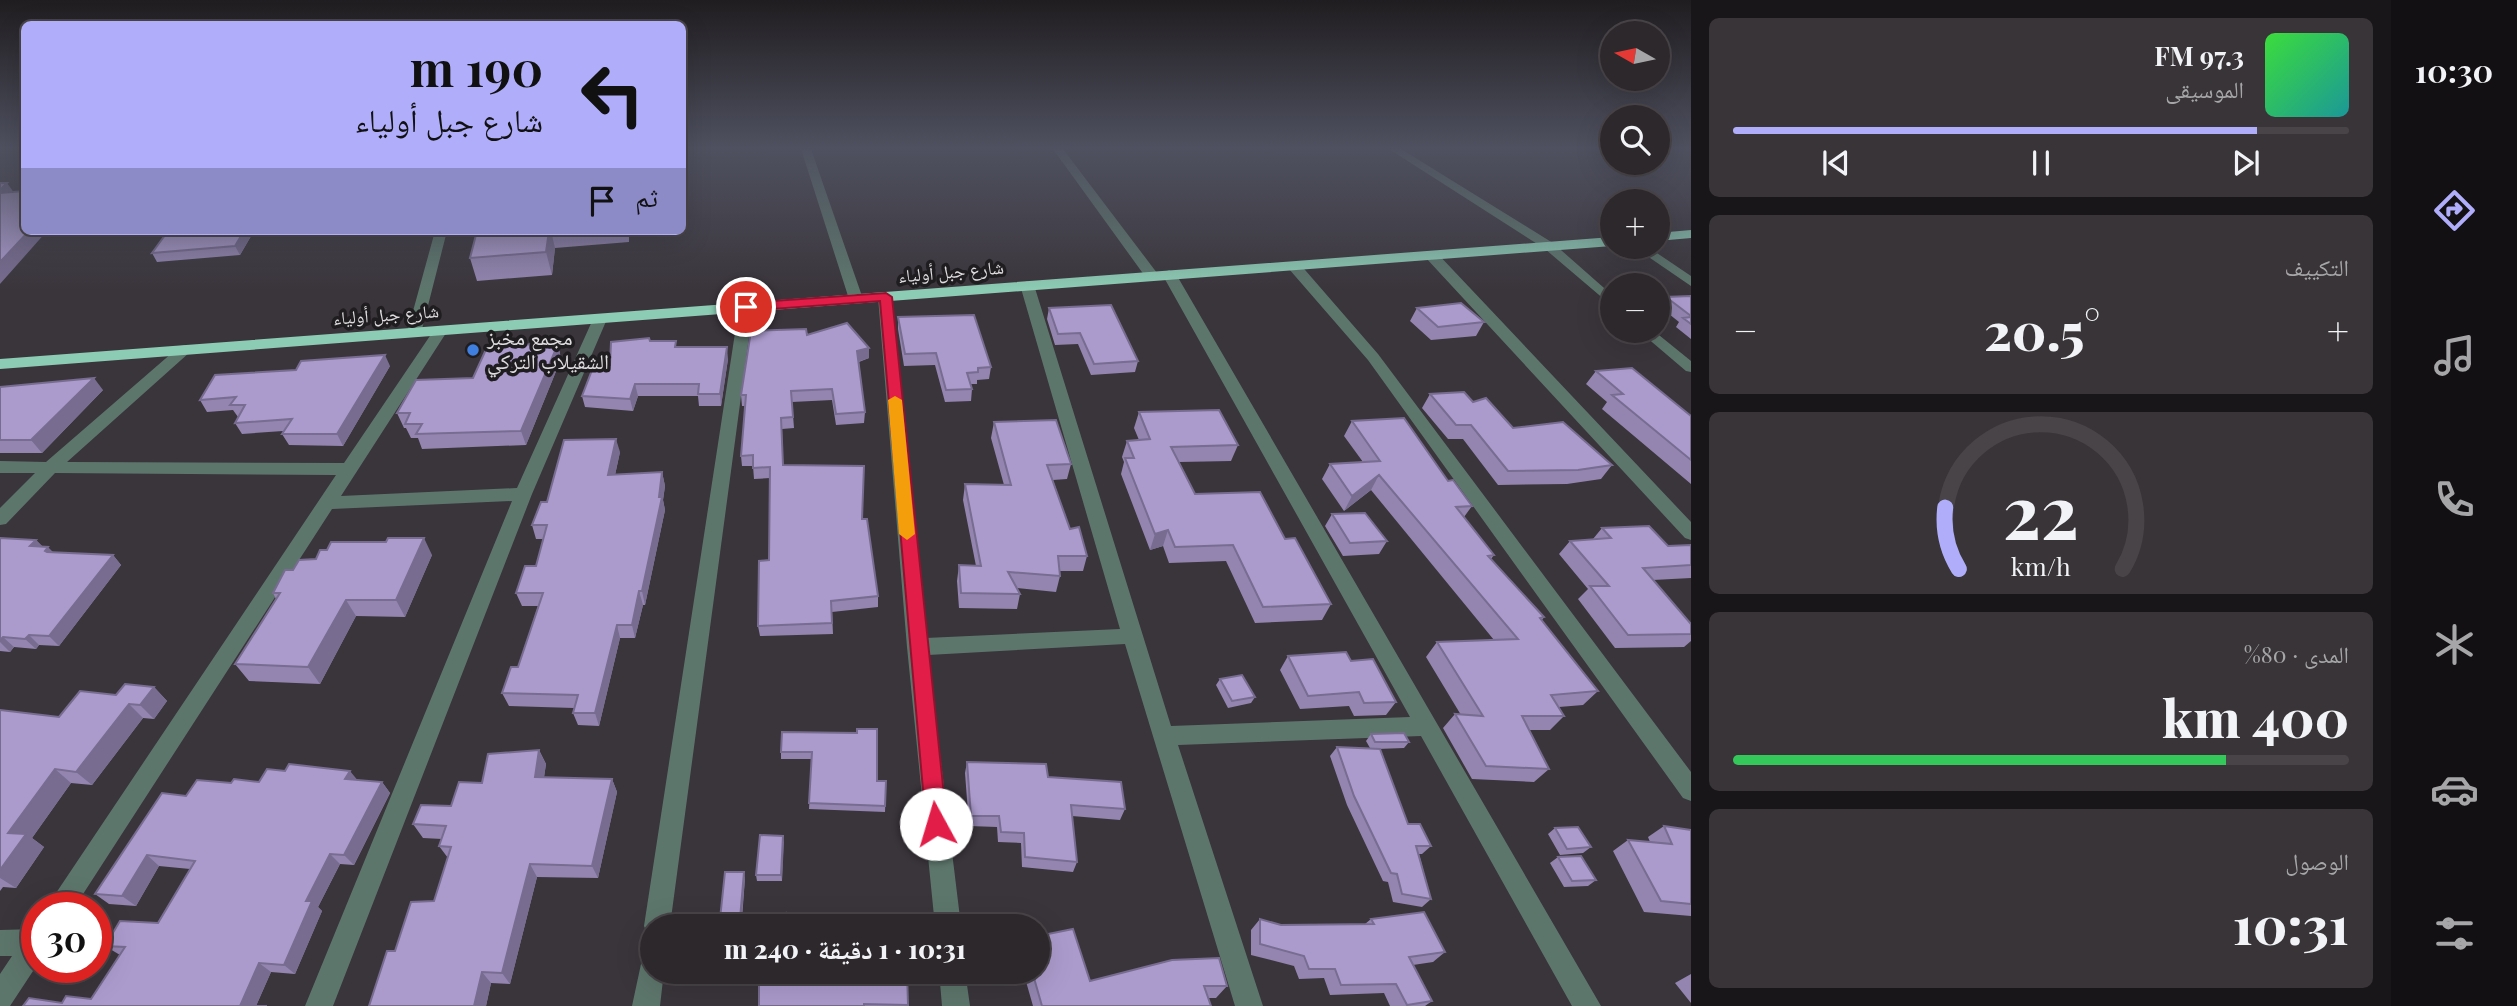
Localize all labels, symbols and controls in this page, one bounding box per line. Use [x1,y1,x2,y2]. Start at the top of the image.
north arrow [1600,21,1670,91]
map controls [1600,21,1670,343]
text: 190 m [410,34,543,99]
text: 97.3 FM [2154,38,2244,73]
text: 10:30 [2415,48,2493,91]
icon: left [567,49,658,140]
text: الموسيقى [2165,73,2244,104]
text: شارع جبل أولياء [355,97,543,140]
button: search [1600,105,1670,175]
icon: previous [1817,144,1855,182]
icon: pause [2022,144,2060,182]
icon: next [2227,144,2265,182]
text: ثم [635,179,658,214]
icon: arrive [583,182,621,220]
icon: directions [2430,186,2479,235]
button: + [1600,189,1670,259]
text: التكييف [2284,251,2349,282]
street label: شارع جبل أولياء [897,254,1005,288]
button: − [1600,273,1670,343]
pin [716,277,776,337]
icon: arrive [727,288,765,326]
text: 20.5° [1984,295,2100,364]
street label: شارع جبل أولياء [332,298,440,330]
text: − [1733,304,1758,355]
text: + [2327,304,2349,355]
place label: مجمع مخبز الشقيلاب التركي [486,322,609,378]
icon: music [2430,331,2479,380]
marker: مجمع مخبز الشقيلاب التركي [465,342,481,358]
text: 22 [2003,460,2079,557]
icon: phone [2430,475,2479,524]
text: km/h [2011,549,2071,582]
icon: climate [2430,620,2479,669]
text: المدى · 80% [2244,638,2349,669]
text: 400 km [2162,682,2349,751]
icon: car [2430,765,2479,814]
position arrow [899,787,973,861]
text: الوصول [2285,845,2349,876]
text: 10:31 [2233,889,2349,958]
speed limit sign: 30 [21,892,112,983]
icon: filters [2430,909,2479,958]
text: 10:31 · 1 دقيقة · 240 m [724,931,966,966]

